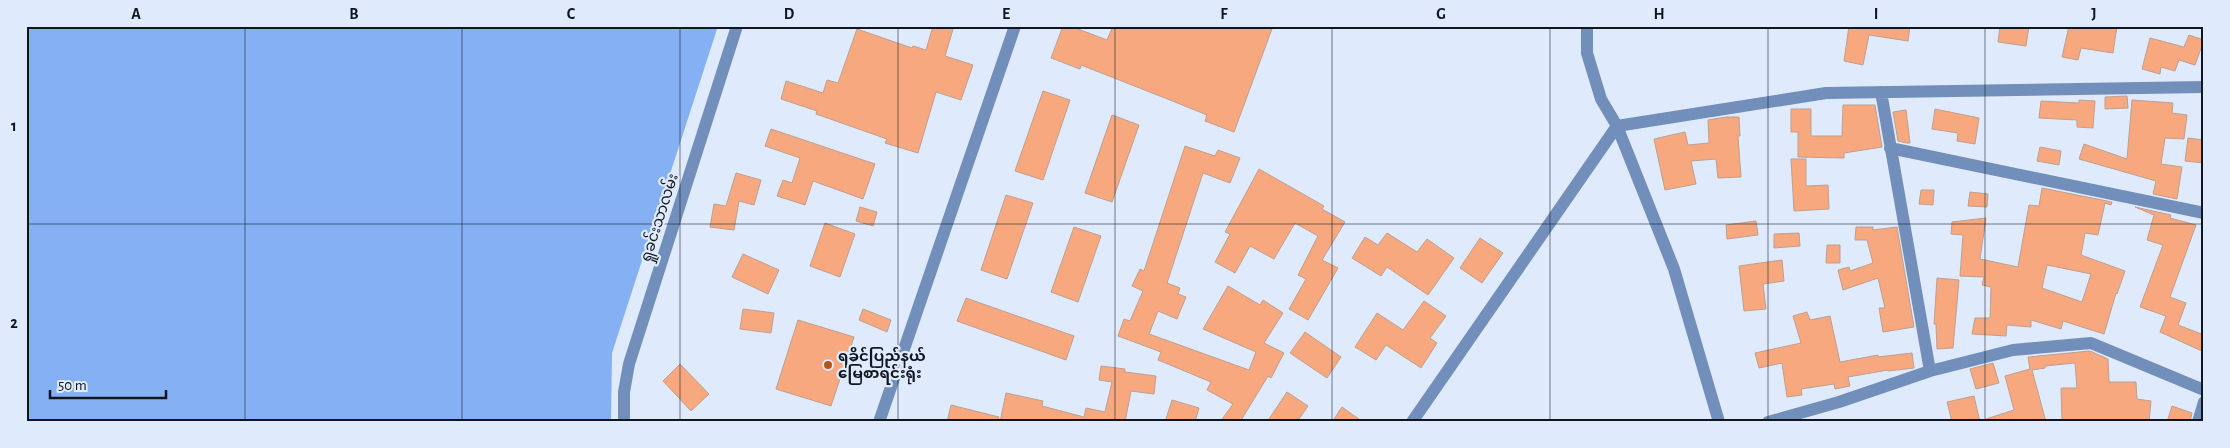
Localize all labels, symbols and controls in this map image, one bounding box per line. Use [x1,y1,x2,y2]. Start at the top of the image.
text: A [131,6,141,22]
text: B [349,6,359,22]
text: C [567,6,576,22]
text: D [784,6,795,22]
text: E [1002,6,1010,22]
text: F [1220,6,1228,22]
text: G [1436,6,1446,22]
text: H [1653,6,1665,22]
text: I [1874,6,1878,22]
text: J [2091,6,2097,22]
text: 1 [11,118,17,134]
street label: ရှုခင်းသာလမ်း [635,171,685,266]
text: 2 [10,315,18,331]
place label: ရခိုင်ပြည်နယ် မြေစာရင်းရုံး [838,346,926,385]
marker: ရခိုင်ပြည်နယ် မြေစာရင်းရုံး [822,359,834,371]
scale bar [50,368,166,400]
text: 50 m [58,378,87,393]

